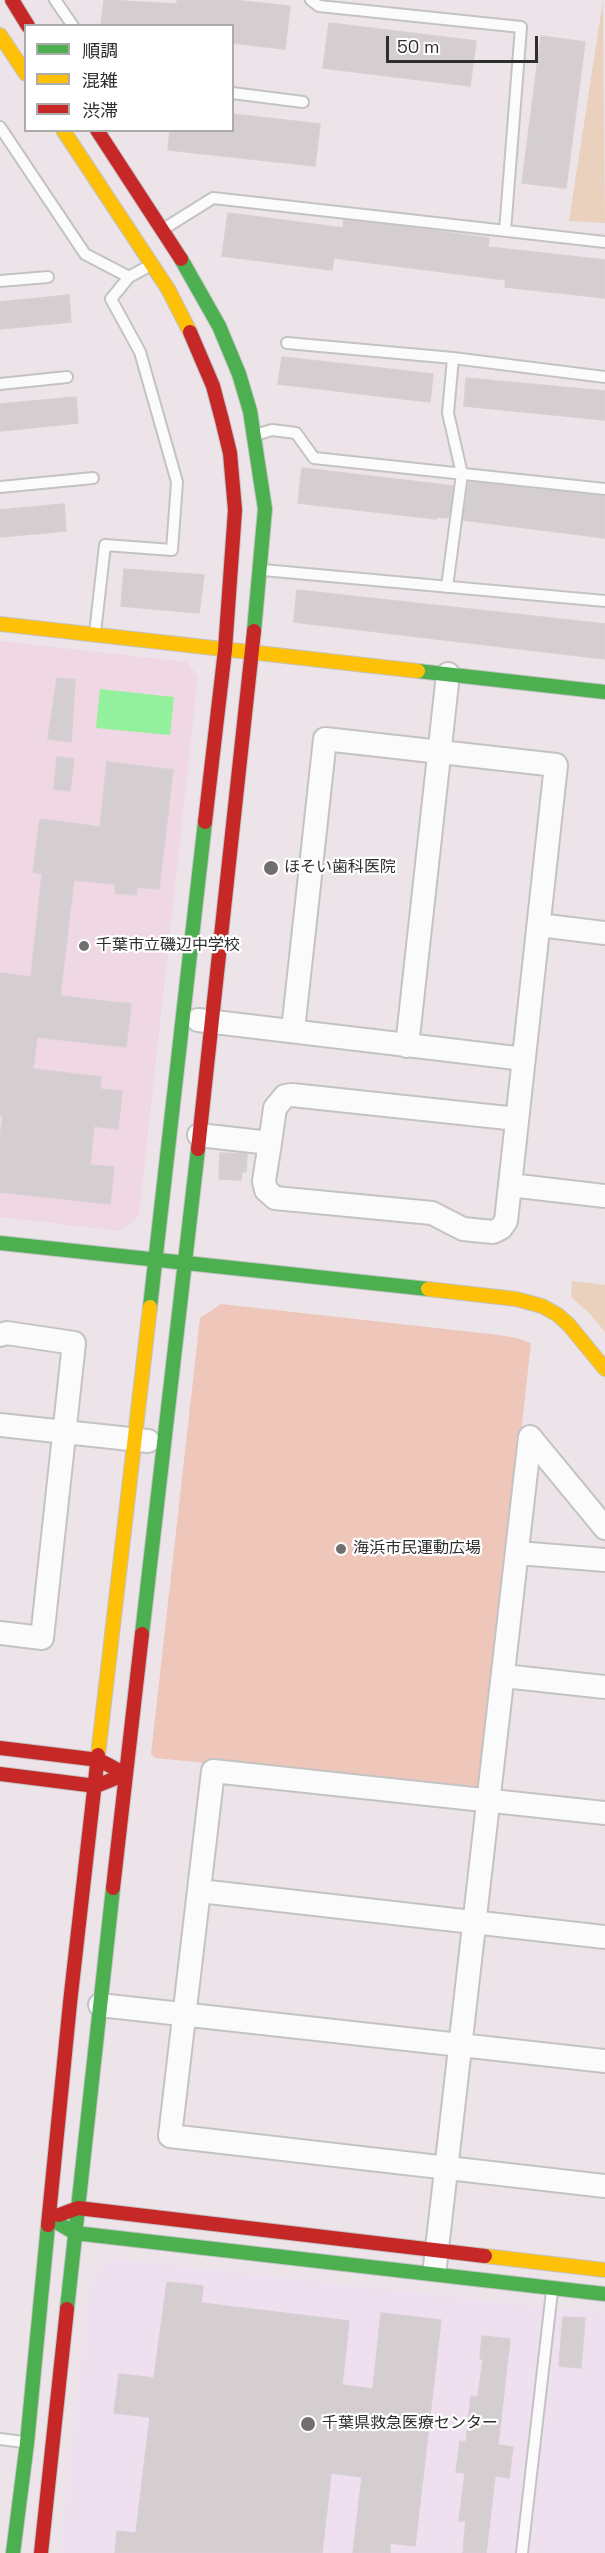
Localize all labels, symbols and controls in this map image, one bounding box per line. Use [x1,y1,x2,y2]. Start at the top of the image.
legend [24,24,234,132]
scale bar [389,24,540,62]
text: 50 m [397,35,439,58]
text: 順調 [82,39,118,62]
text: 混雑 [82,69,118,92]
text: 渋滞 [82,99,118,122]
place label: ほそい歯科医院 [284,858,396,878]
marker: ほそい歯科医院 [262,859,280,877]
place label: 千葉市立磯辺中学校 [96,936,240,956]
marker: 千葉市立磯辺中学校 [77,939,91,953]
place label: 海浜市民運動広場 [353,1539,481,1559]
marker: 海浜市民運動広場 [334,1542,348,1556]
place label: 千葉県救急医療センター [322,2414,498,2434]
marker: 千葉県救急医療センター [299,2415,317,2433]

